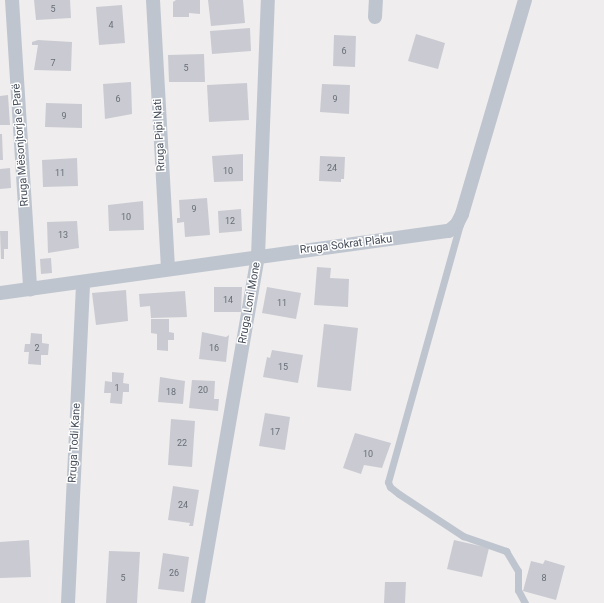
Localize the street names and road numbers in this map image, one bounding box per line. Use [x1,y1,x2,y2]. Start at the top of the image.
street label: Rruga Mësonjtorja e Parë [10,83,32,207]
street label: Rruga Pipi Nati [152,98,168,172]
street label: Rruga Sokrat Plaku [299,233,393,257]
street label: Rruga Loni Mone [236,261,264,345]
street label: Rruga Todi Kane [66,403,84,483]

